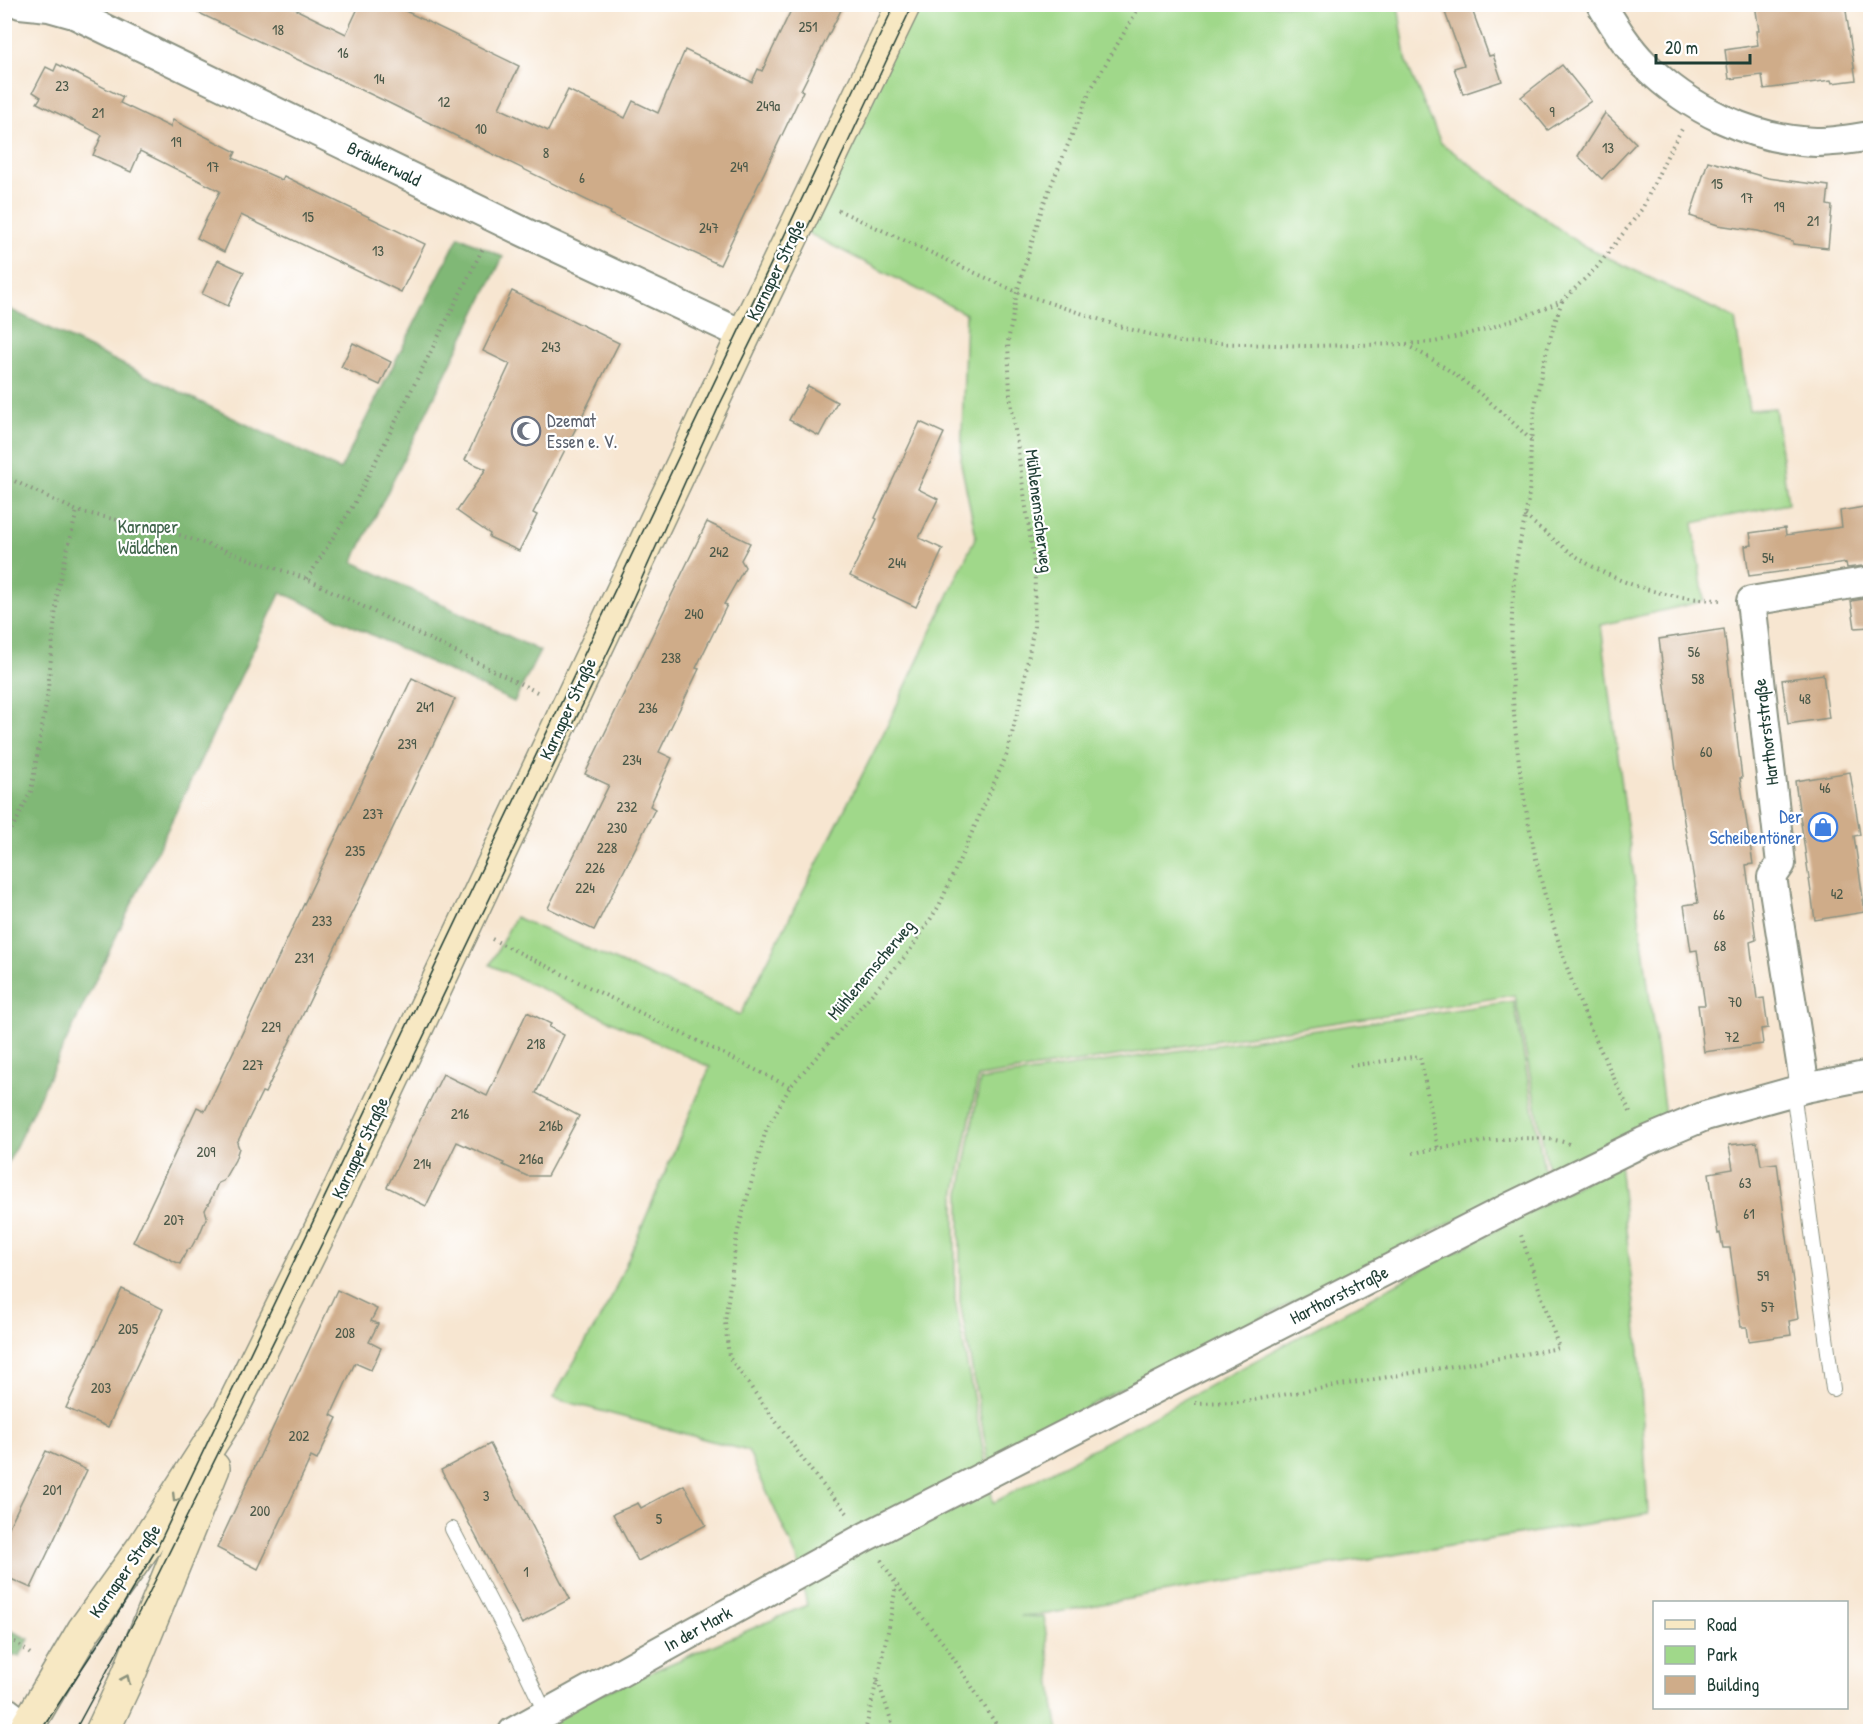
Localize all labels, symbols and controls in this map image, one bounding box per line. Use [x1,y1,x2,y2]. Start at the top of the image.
house number: 251 [799,16,817,37]
house number: 18 [272,19,284,40]
scale bar [1656,27,1750,65]
text: 20 m [1665,35,1698,60]
house number: 16 [337,42,349,63]
house number: 14 [373,68,385,89]
house number: 23 [55,75,69,96]
house number: 12 [438,91,450,112]
house number: 249a [756,95,780,116]
house number: 9 [1549,101,1555,122]
house number: 21 [92,102,104,123]
house number: 10 [475,118,487,139]
house number: 19 [171,131,182,152]
street label: Bräukerwald [343,135,425,192]
house number: 13 [1602,137,1614,158]
house number: 8 [543,142,549,163]
house number: 17 [207,156,219,177]
house number: 249 [730,156,749,177]
house number: 6 [579,167,585,188]
house number: 15 [1711,173,1724,194]
house number: 17 [1741,187,1753,208]
house number: 19 [1774,196,1785,217]
house number: 15 [302,206,315,227]
house number: 21 [1807,210,1819,231]
street label: Karnaper Straße [740,215,811,325]
house number: 247 [699,217,719,238]
house number: 13 [372,240,384,261]
house number: 243 [541,336,561,357]
place label: Dzemat Essen e. V. [547,408,617,454]
mosque icon: Dzemat Essen e. V. [510,415,542,447]
street label: Mühlenemscherweg [1020,448,1059,574]
park label: Karnaper Wäldchen [118,514,178,560]
house number: 242 [709,541,729,562]
house number: 54 [1762,547,1774,568]
house number: 244 [888,552,907,573]
house number: 240 [684,603,704,624]
house number: 56 [1688,641,1700,662]
house number: 238 [661,647,681,668]
street label: Karnaper Straße [533,654,602,764]
house number: 58 [1692,668,1704,689]
street label: Harthorststraße [1747,677,1784,787]
house number: 48 [1799,688,1811,709]
house number: 241 [416,696,434,717]
house number: 236 [638,697,658,718]
house number: 239 [397,733,417,754]
house number: 60 [1700,741,1713,762]
house number: 234 [622,749,642,770]
house number: 46 [1819,777,1831,798]
house number: 232 [617,796,637,817]
house number: 237 [362,803,384,824]
place label: Der Scheibentöner [1710,804,1802,850]
shop icon: Der Scheibentöner [1807,811,1839,843]
house number: 230 [607,817,628,838]
house number: 228 [597,837,617,858]
house number: 235 [345,840,366,861]
house number: 226 [585,857,605,878]
house number: 224 [575,877,595,898]
house number: 42 [1831,883,1843,904]
house number: 66 [1713,904,1725,925]
house number: 233 [312,910,333,931]
street label: Mühlenemscherweg [821,914,920,1025]
house number: 68 [1714,935,1726,956]
house number: 231 [294,947,314,968]
house number: 70 [1728,991,1742,1012]
house number: 229 [261,1016,281,1037]
house number: 72 [1725,1026,1739,1047]
house number: 218 [527,1033,545,1054]
house number: 227 [242,1054,264,1075]
street label: Karnaper Straße [325,1093,394,1203]
house number: 216 [451,1103,469,1124]
house number: 216b [539,1115,563,1136]
house number: 209 [196,1141,216,1162]
house number: 216a [519,1148,543,1169]
house number: 214 [413,1153,431,1174]
house number: 63 [1739,1172,1752,1193]
house number: 61 [1743,1203,1755,1224]
house number: 207 [163,1209,185,1230]
street label: Harthorststraße [1285,1259,1392,1330]
house number: 59 [1757,1265,1769,1286]
house number: 57 [1761,1296,1775,1317]
house number: 205 [118,1318,139,1339]
house number: 208 [335,1322,355,1343]
house number: 203 [91,1377,112,1398]
house number: 202 [289,1425,309,1446]
house number: 201 [42,1479,62,1500]
house number: 3 [483,1485,490,1506]
one-way arrow [172,1491,183,1502]
house number: 200 [250,1500,271,1521]
house number: 5 [656,1508,663,1529]
street label: Karnaper Straße [83,1519,166,1623]
house number: 1 [523,1561,529,1582]
street label: In der Mark [659,1599,737,1657]
legend [1653,1601,1848,1709]
text: Road [1707,1612,1737,1637]
text: Park [1707,1642,1738,1667]
text: Building [1707,1672,1759,1697]
one-way arrow [119,1674,131,1685]

